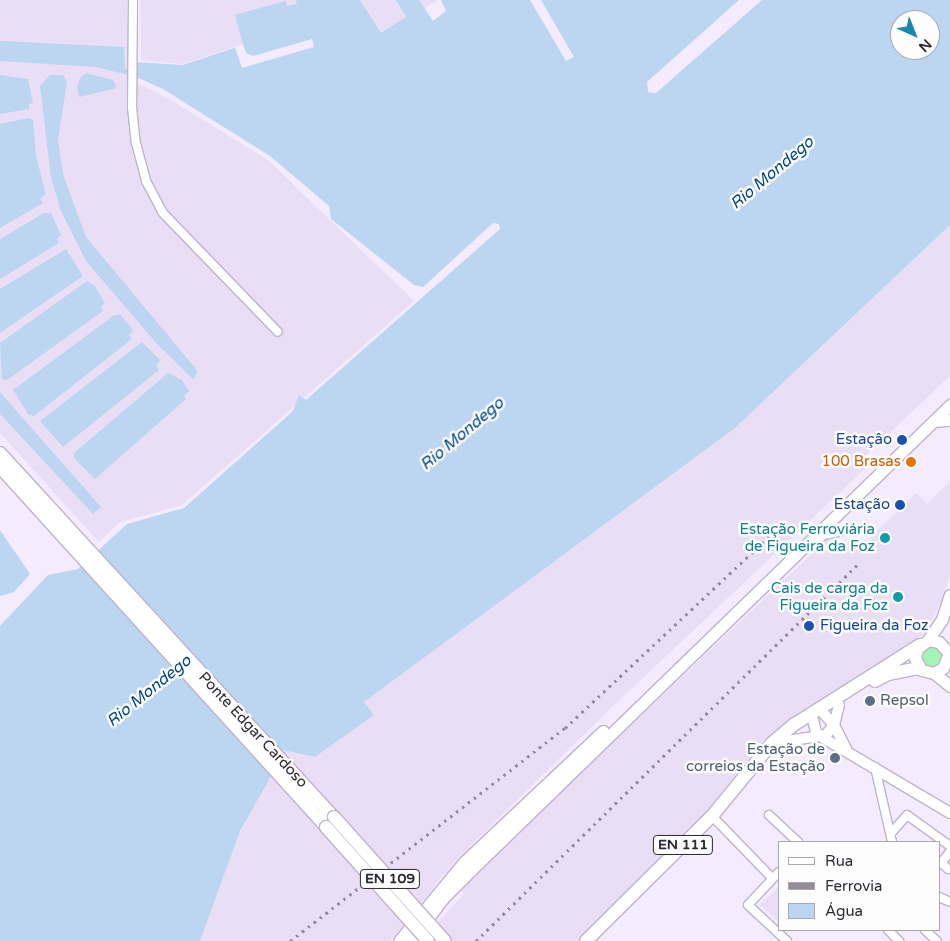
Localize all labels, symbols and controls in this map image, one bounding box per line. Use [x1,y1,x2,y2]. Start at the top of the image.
north arrow [890,10,940,60]
text: N [915,35,935,55]
water label: Rio Mondego [726,133,818,213]
water label: Rio Mondego [416,394,508,474]
place label: Estaçâo [836,431,892,449]
marker: Estaçâo [896,434,908,446]
place label: 100 Brasas [822,453,901,471]
marker: 100 Brasas [905,456,917,468]
place label: Estação [834,496,890,514]
marker: Estação [894,499,906,511]
place label: Estação Ferroviária de Figueira da Foz [739,520,875,555]
marker: Estação Ferroviária de Figueira da Foz [879,532,891,544]
place label: Cais de carga da Figueira da Foz [771,579,888,614]
marker: Cais de carga da Figueira da Foz [892,591,904,603]
place label: Figueira da Foz [820,617,928,635]
marker: Figueira da Foz [802,619,816,633]
water label: Rio Mondego [103,651,195,731]
street label: Ponte Edgar Cardoso [195,668,311,792]
place label: Repsol [880,692,929,710]
marker: Repsol [864,695,876,707]
place label: Estação de correios da Estação [686,740,825,775]
marker: Estação de correios da Estação [829,752,841,764]
road number: EN 111 [652,834,714,856]
legend [778,841,940,931]
text: Rua [825,852,853,870]
road number: EN 109 [359,868,421,891]
text: Ferrovia [825,877,882,895]
text: Água [825,902,863,920]

